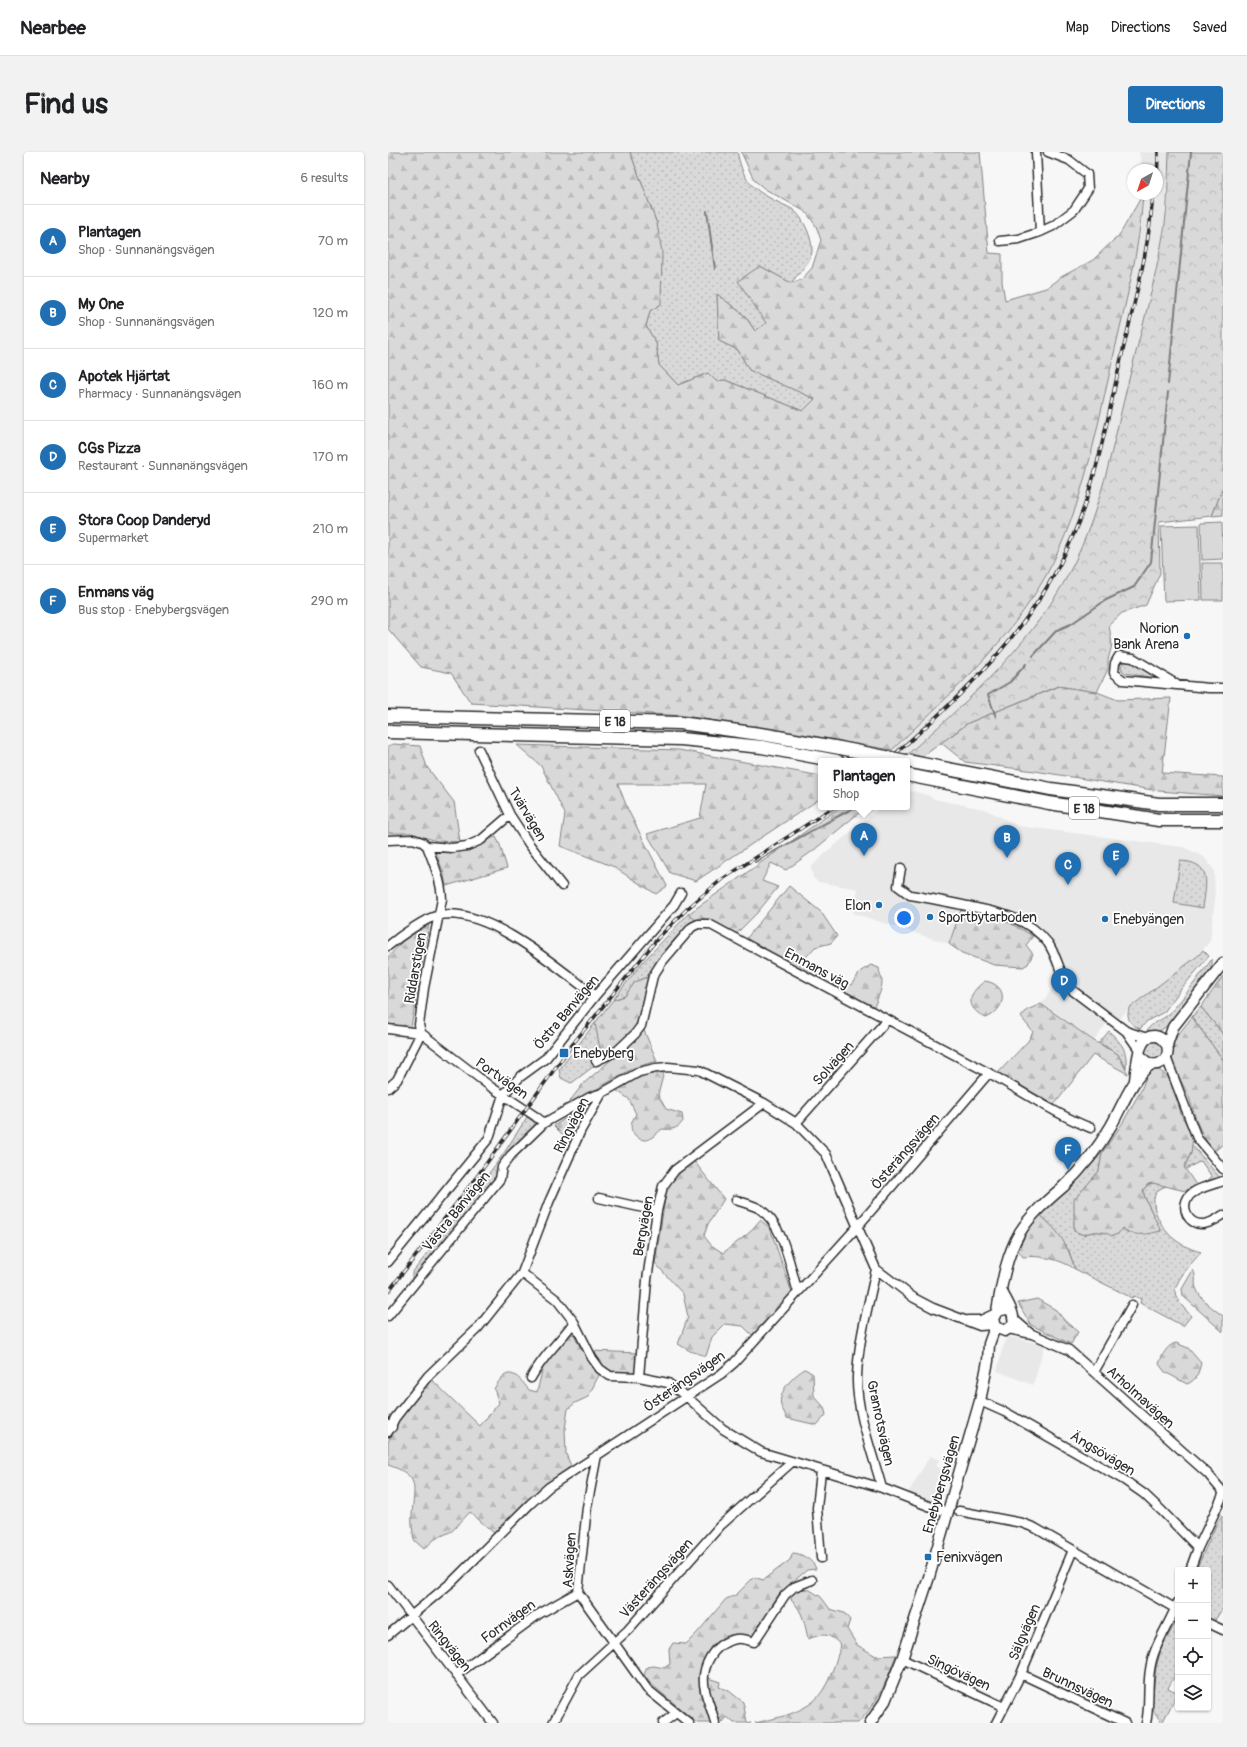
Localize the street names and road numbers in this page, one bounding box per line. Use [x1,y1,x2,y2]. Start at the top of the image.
road number: E 18 [600,710,630,732]
street label: Tvärvägen [505,784,550,844]
road number: E 18 [1069,797,1099,819]
street label: Riddarstigen [401,931,430,1005]
street label: Enmans väg [782,944,852,993]
street label: Östra Banvägen [529,971,603,1053]
street label: Solvägen [809,1038,858,1089]
street label: Portvägen [472,1054,531,1103]
street label: Ringvägen [550,1095,593,1156]
street label: Österängsvägen [867,1109,943,1193]
street label: Västra Banvägen [419,1168,494,1255]
street label: Bergvägen [630,1194,657,1258]
street label: Österängsvägen [640,1346,728,1416]
street label: Arholmavägen [1103,1363,1178,1432]
street label: Granrotsvägen [863,1379,898,1467]
street label: Ängsövägen [1067,1427,1138,1480]
street label: Enebybergsvägen [919,1433,964,1535]
street label: Askvägen [559,1532,580,1588]
street label: Västerängsvägen [616,1535,697,1622]
street label: Fornvägen [478,1596,539,1647]
street label: Sälgvägen [1005,1601,1044,1663]
street label: Ringvägen [424,1617,475,1675]
street label: Singövägen [925,1650,993,1694]
street label: Brunnsvägen [1040,1664,1116,1711]

